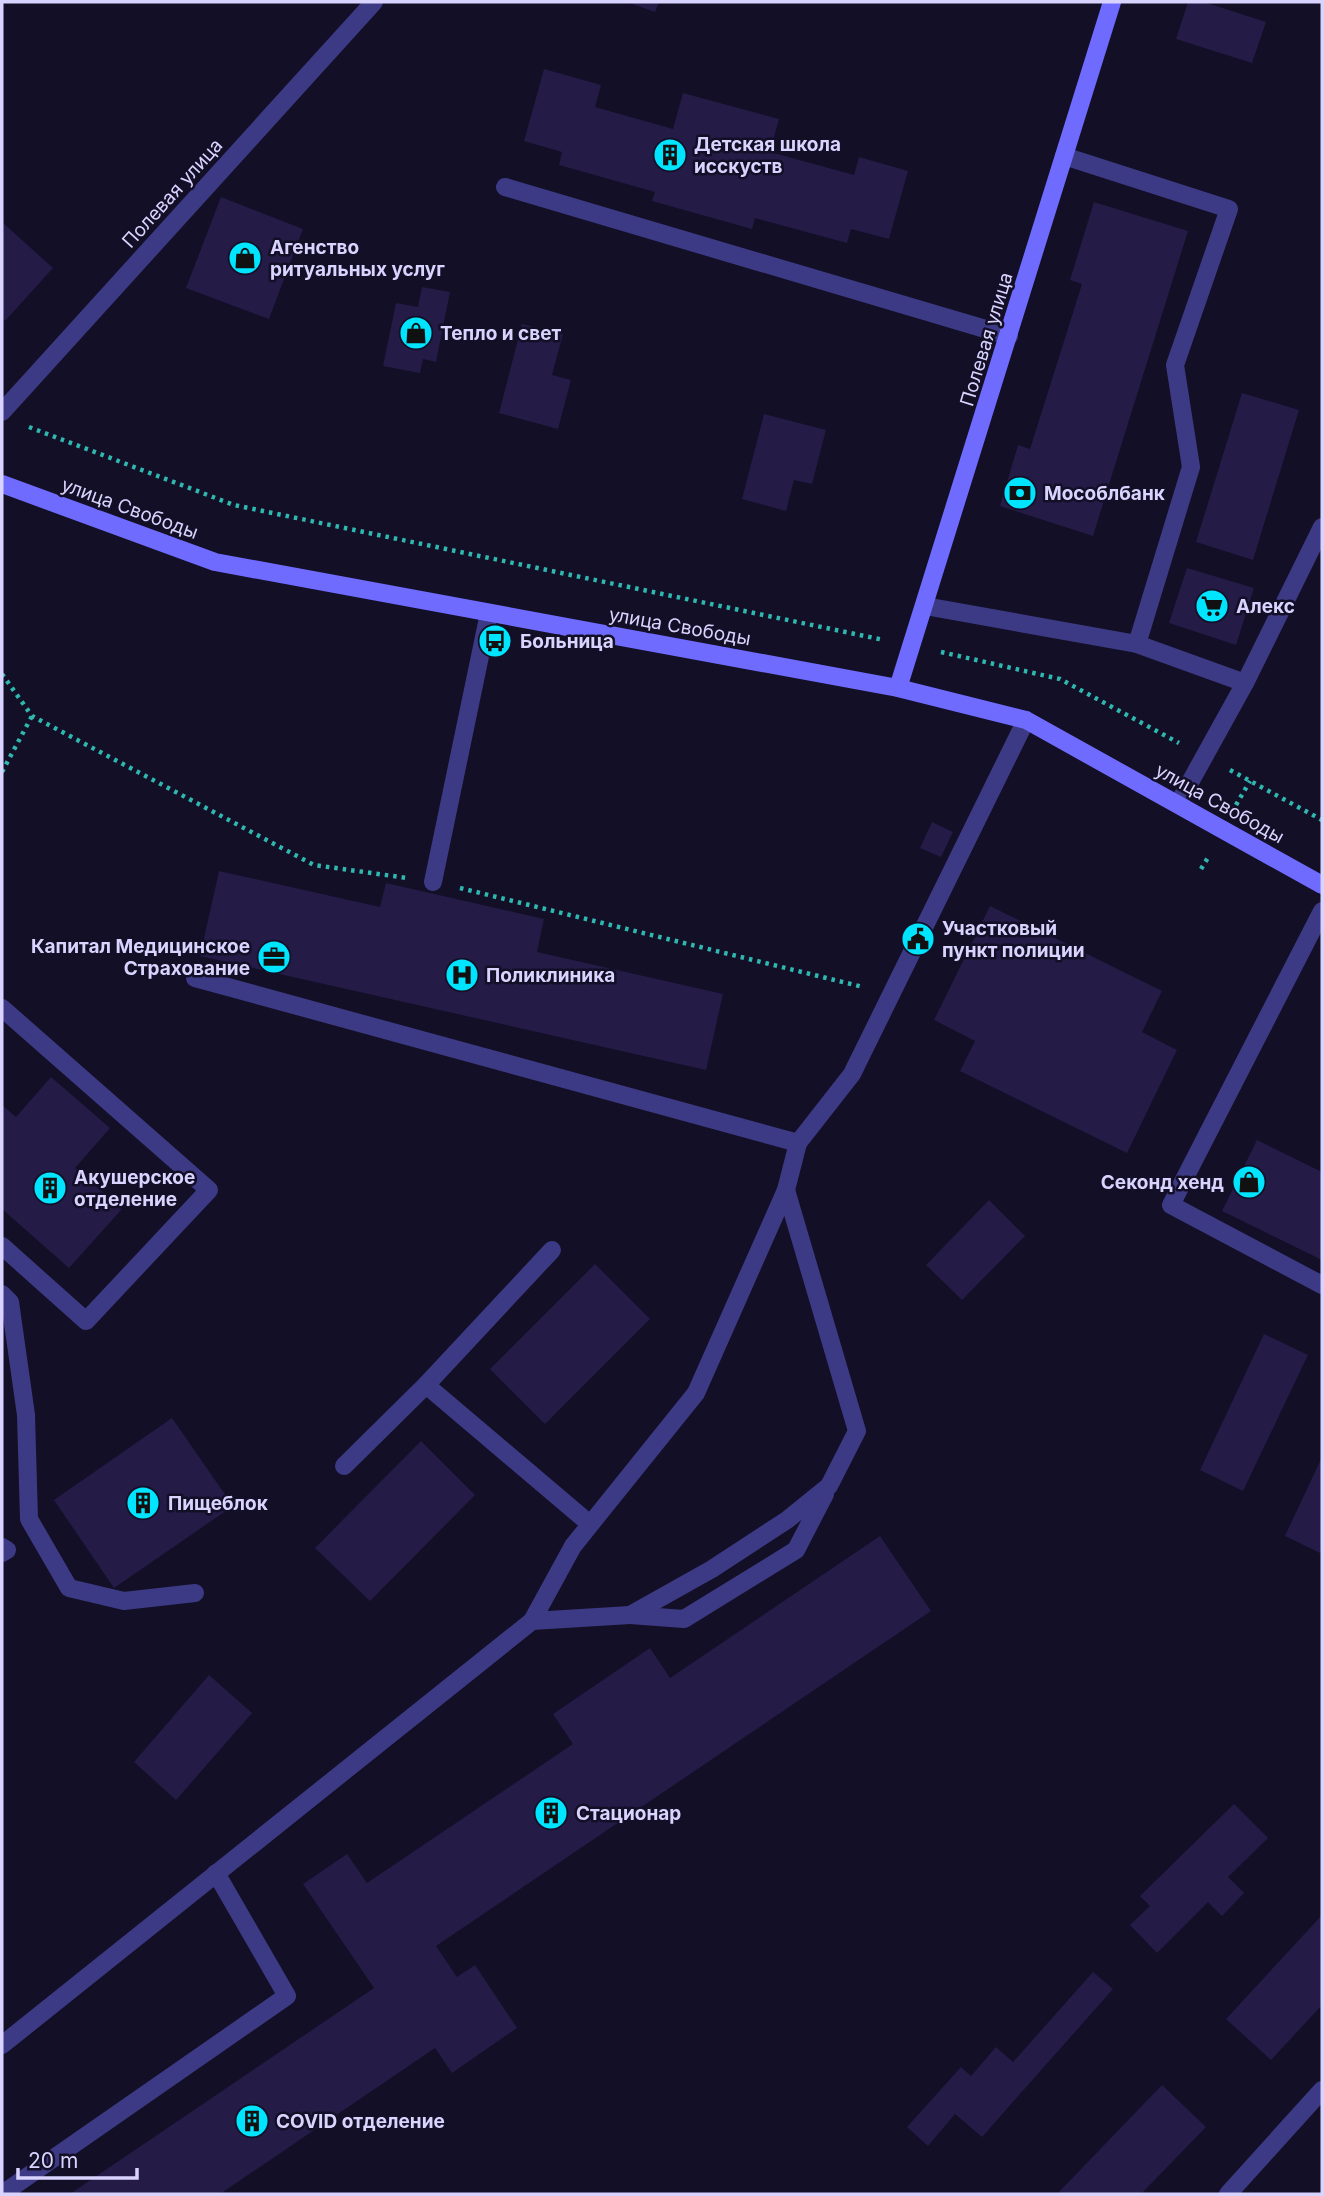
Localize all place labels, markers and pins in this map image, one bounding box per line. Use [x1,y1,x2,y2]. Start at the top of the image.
place label: Детская школа исскуств [694,133,841,178]
building icon: Детская школа исскуств [651,136,689,174]
place label: Агенство ритуальных услуг [270,236,445,281]
shop icon: Агенство ритуальных услуг [226,239,264,277]
shop icon: Тепло и свет [397,314,435,352]
place label: Тепло и свет [440,322,562,345]
bank icon: Мособлбанк [1001,474,1039,512]
place label: Мособлбанк [1044,482,1165,505]
supermarket icon: Алекс [1193,587,1231,625]
place label: Алекс [1236,595,1295,618]
bus stop icon: Больница [476,622,514,660]
place label: Больница [520,630,614,653]
place label: Участковый пункт полиции [942,917,1085,962]
public building icon: Участковый пункт полиции [899,920,937,958]
place label: Капитал Медицинское Страхование [31,935,250,980]
office icon: Капитал Медицинское Страхование [255,938,293,976]
hospital icon: Поликлиника [443,956,481,994]
place label: Поликлиника [486,964,615,987]
shop icon: Секонд хенд [1230,1163,1268,1201]
place label: Акушерское отделение [74,1166,195,1211]
building icon: Акушерское отделение [31,1169,69,1207]
place label: Секонд хенд [1101,1171,1224,1194]
building icon: Пищеблок [124,1484,162,1522]
place label: Пищеблок [168,1492,268,1515]
building icon: Стационар [532,1794,570,1832]
place label: Стационар [576,1802,681,1825]
building icon: COVID отделение [233,2102,271,2140]
place label: COVID отделение [276,2110,445,2133]

